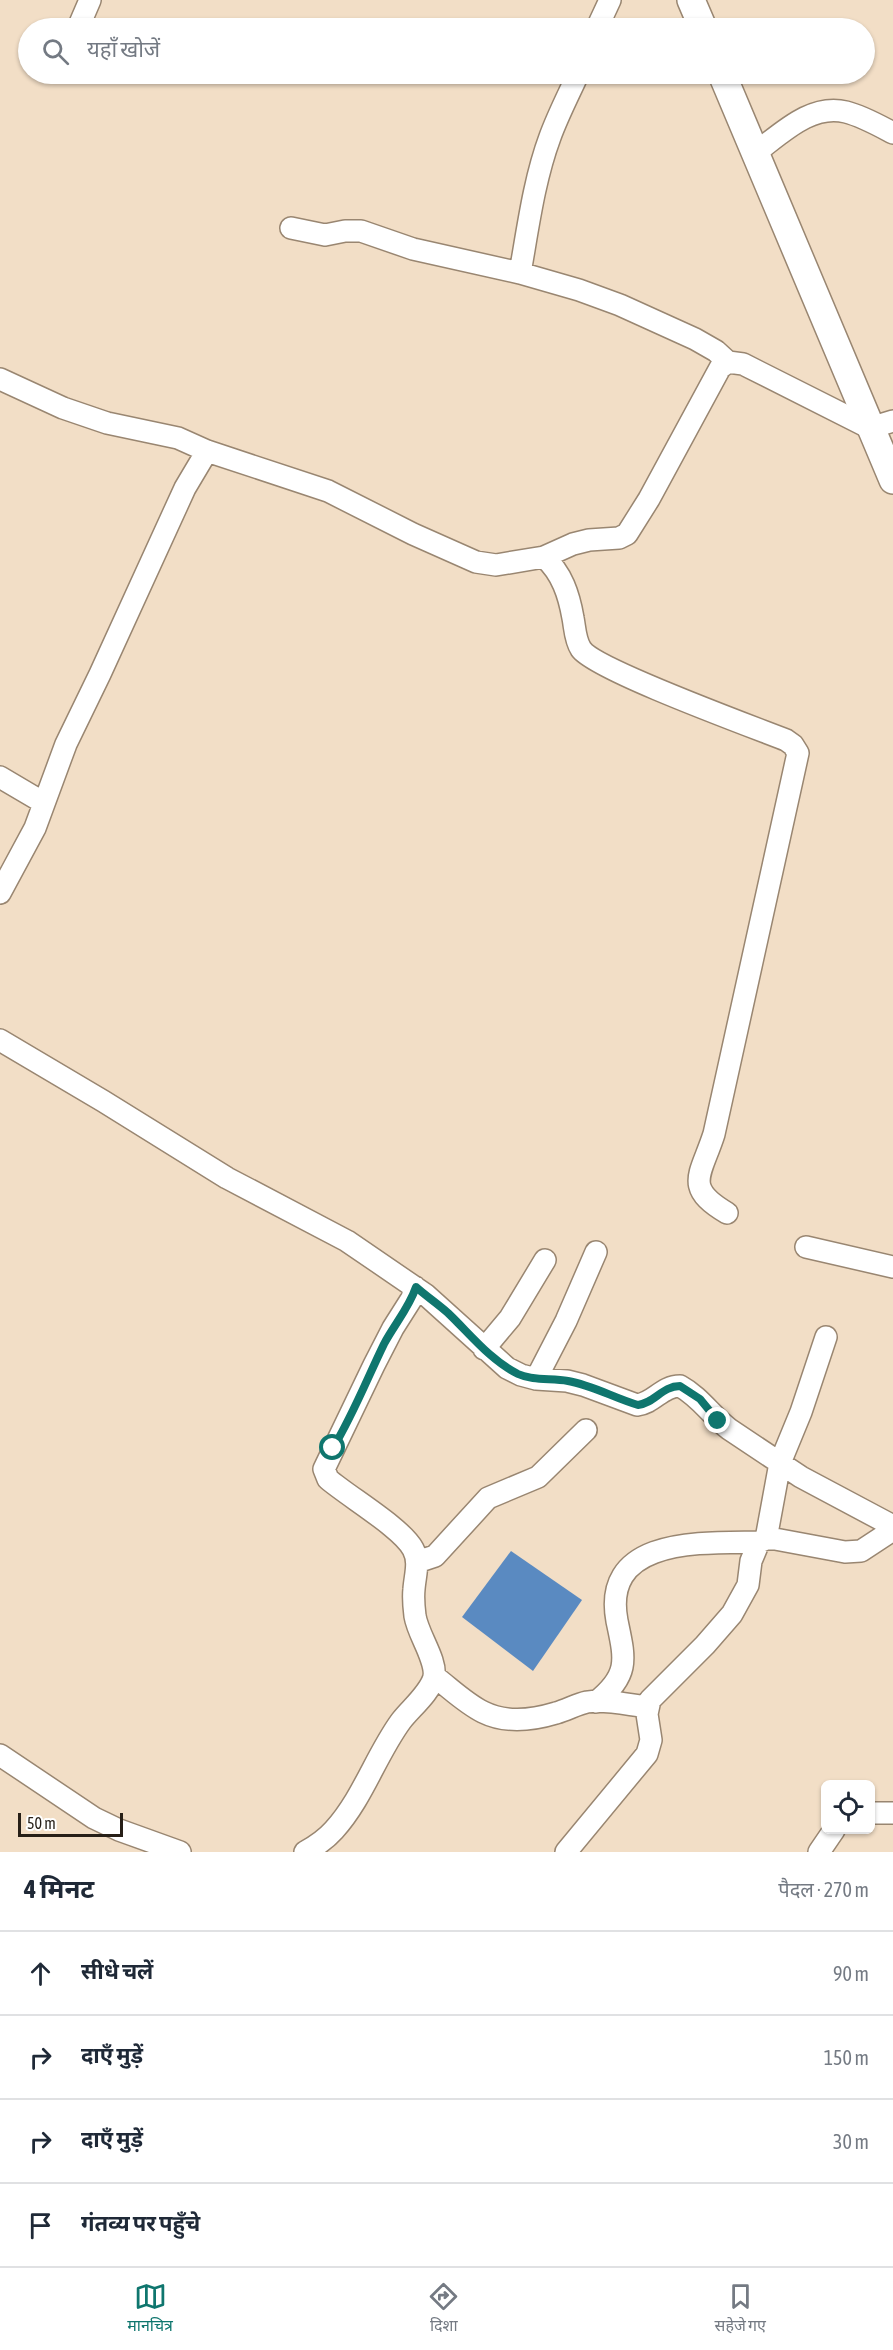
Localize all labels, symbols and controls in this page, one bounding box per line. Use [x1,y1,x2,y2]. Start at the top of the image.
search box [18,18,875,84]
icon: search [39,35,72,68]
text: यहाँ खोजें [87,36,160,62]
route end [704,1407,730,1433]
route start [319,1434,345,1460]
map controls [821,1780,875,1834]
button: locate [821,1780,875,1834]
scale bar [18,1810,123,1838]
text: 50 m [27,1814,56,1832]
text: 4 मिनट [24,1874,94,1904]
text: पैदल · 270 m [778,1878,869,1901]
icon: ahead [24,1957,57,1990]
text: सीधे चलें [81,1958,153,1984]
text: 90 m [833,1962,869,1985]
icon: right [24,2041,57,2074]
text: दाएँ मुड़ें [81,2042,143,2068]
text: 150 m [824,2046,869,2069]
icon: right [24,2125,57,2158]
text: दाएँ मुड़ें [81,2126,143,2152]
text: 30 m [833,2130,869,2153]
icon: arrive [24,2209,57,2242]
text: गंतव्य पर पहुँचे [81,2210,200,2236]
tab: मानचित्र [127,2280,173,2338]
tab: दिशा [427,2280,460,2338]
tab: सहेजे गए [715,2280,766,2338]

